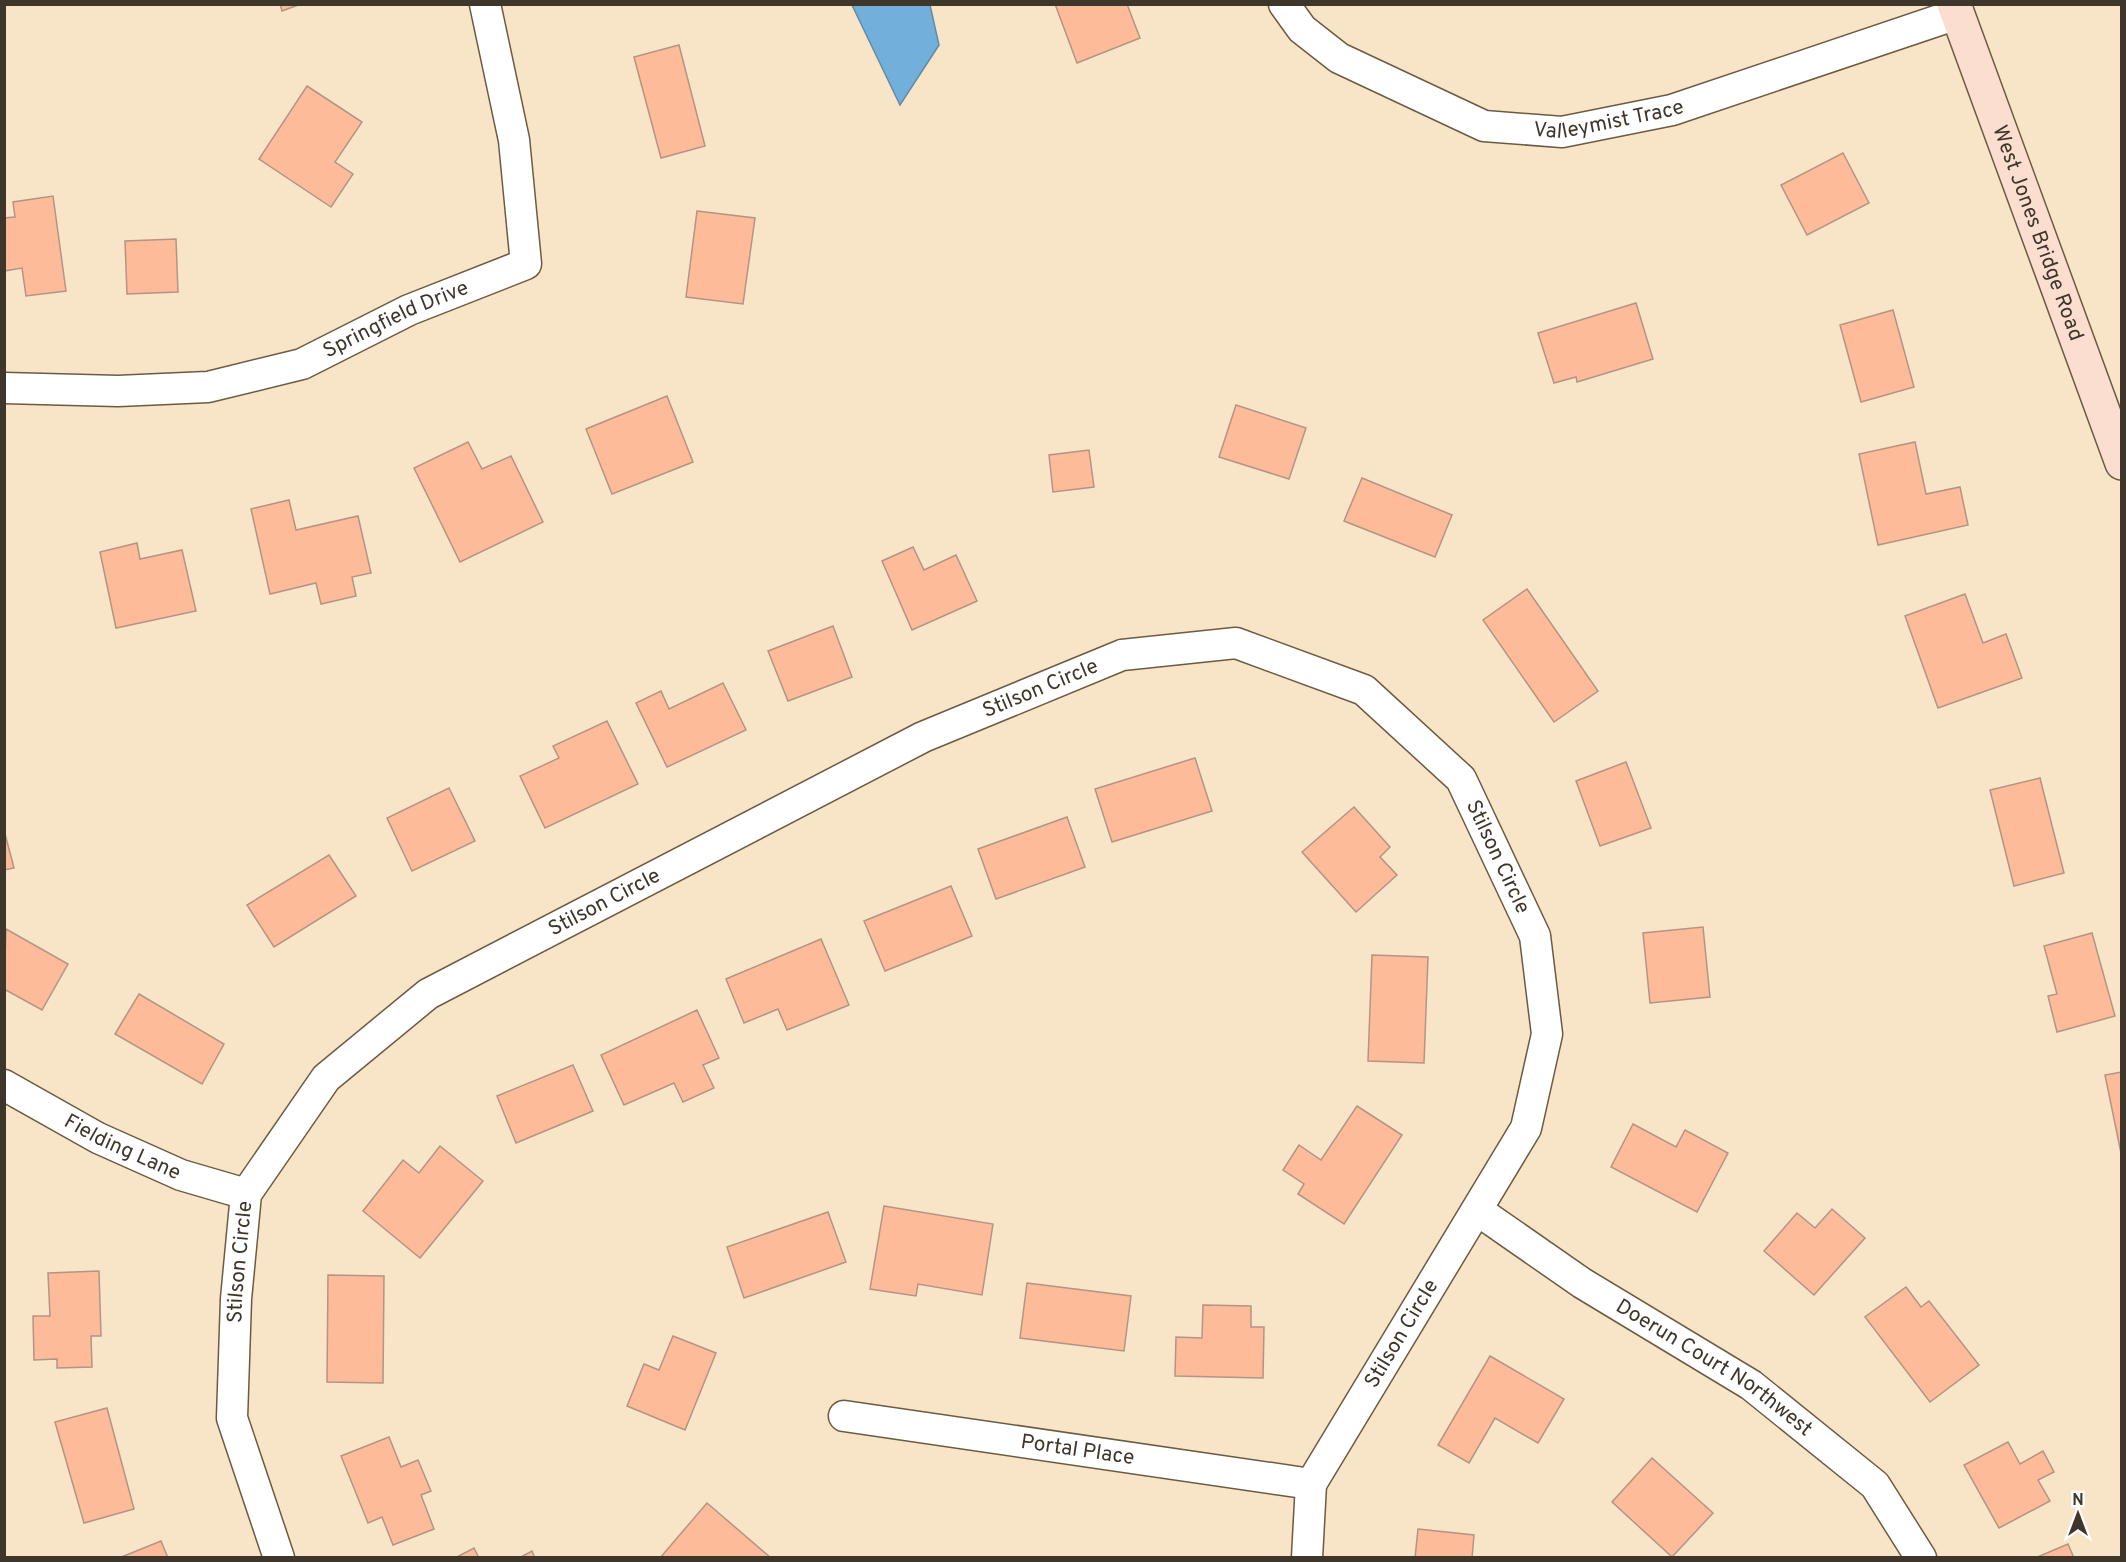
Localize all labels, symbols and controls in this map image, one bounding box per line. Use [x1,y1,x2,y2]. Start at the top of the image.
street label: Valleymist Trace [1532,93,1688,145]
street label: West Jones Bridge Road [1986,122,2090,345]
street label: Springfield Drive [319,274,473,365]
street label: Stilson Circle [979,653,1102,724]
street label: Stilson Circle [1459,796,1536,918]
street label: Stilson Circle [544,862,665,943]
street label: Fielding Lane [59,1108,185,1187]
street label: Stilson Circle [222,1200,259,1324]
street label: Stilson Circle [1359,1274,1445,1394]
street label: Doerun Court Northwest [1611,1293,1818,1443]
street label: Portal Place [1019,1428,1136,1472]
north arrow [2048,1484,2108,1544]
text: N [2072,1491,2084,1511]

